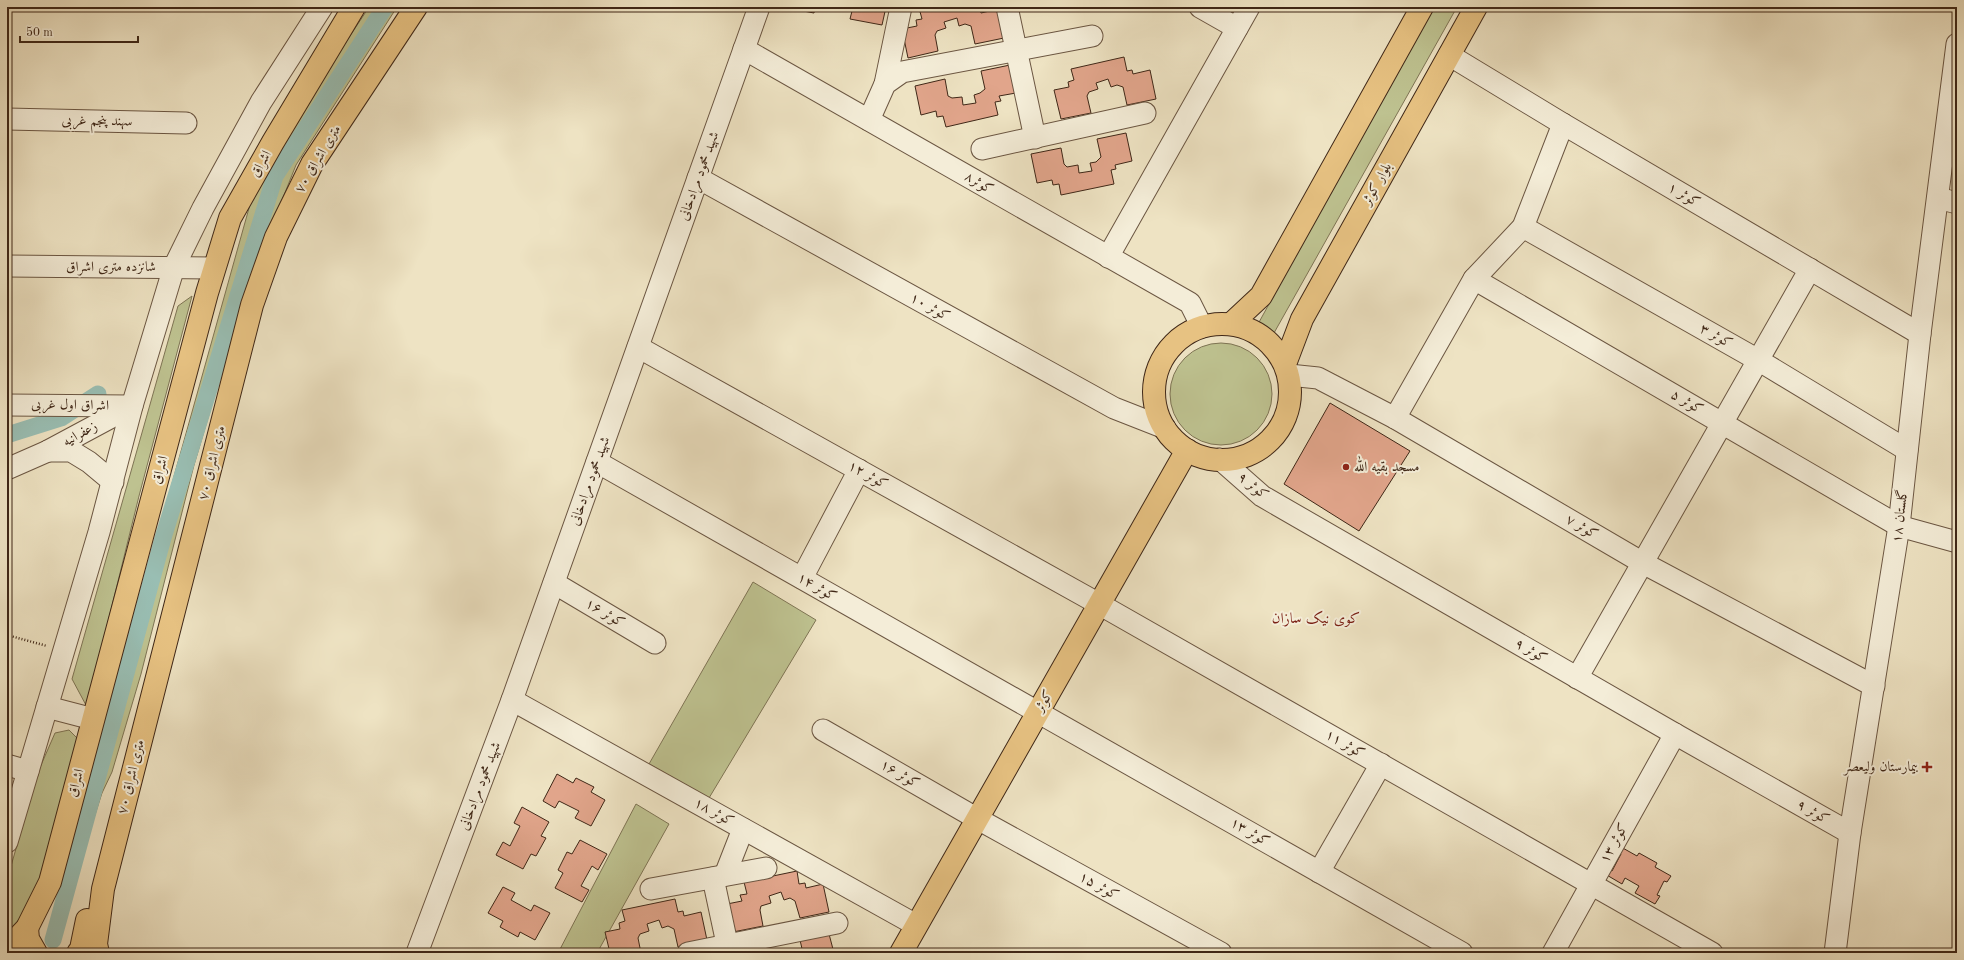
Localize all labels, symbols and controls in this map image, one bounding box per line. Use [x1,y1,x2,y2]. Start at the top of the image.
scale bar [20,18,138,44]
text: 50 m [26,26,53,39]
street label: سهند پنجم غربی [61,113,133,135]
street label: ۷۰ متری اشراق [292,123,345,196]
street label: شهید محمود مرادخانی [676,130,723,223]
street label: اشراق [248,148,276,181]
street label: بلوار کوثر [1359,160,1395,210]
street label: کوثر۸ [962,169,996,198]
street label: کوثر ۱ [1665,180,1703,211]
street label: شانزده متری اشراق [66,260,156,276]
street label: کوثر ۱۰ [907,290,952,324]
street label: کوثر ۳ [1697,321,1735,351]
street label: کوثر ۵ [1668,387,1706,418]
street label: اشراق اول غربی [31,397,109,415]
street label: زعفرانیه [60,419,100,450]
street label: ۷۰ متری اشراق [196,424,230,502]
street label: شهید محمود مرادخانی [567,435,614,528]
street label: اشراق [150,455,172,486]
place label: مسجد بقیه الله [1354,455,1419,475]
street label: کوثر ۱۲ [845,458,890,492]
marker: مسجد بقیه الله [1341,462,1351,472]
street label: کوثر ۹ [1234,470,1271,503]
street label: گلستان ۱۸ [1888,488,1910,544]
street label: کوثر ۷ [1563,512,1601,543]
street label: کوثر ۱۴ [794,570,839,605]
street label: کوثر ۱۶ [583,596,627,631]
district label: کوی نیک سازان [1272,610,1360,627]
street label: کوثر ۹ [1512,636,1550,667]
street label: کوثر [1031,688,1057,716]
street label: کوثر ۱۱ [1322,727,1367,762]
street label: ۷۰ متری اشراق [115,738,149,816]
street label: شهید محمود مرادخانی [457,740,505,833]
street label: کوثر ۱۶ [877,757,922,792]
place label: بیمارستان ولیعصر [1842,760,1919,776]
marker: بیمارستان ولیعصر [1921,761,1933,773]
street label: اشراق [66,768,88,799]
street label: کوثر ۱۸ [691,795,736,829]
street label: کوثر ۹ [1794,797,1832,827]
street label: کوثر ۱۳ [1227,815,1272,850]
street label: کوثر ۱۳ [1597,821,1631,866]
street label: ۱۵ کوثر [1076,869,1121,903]

